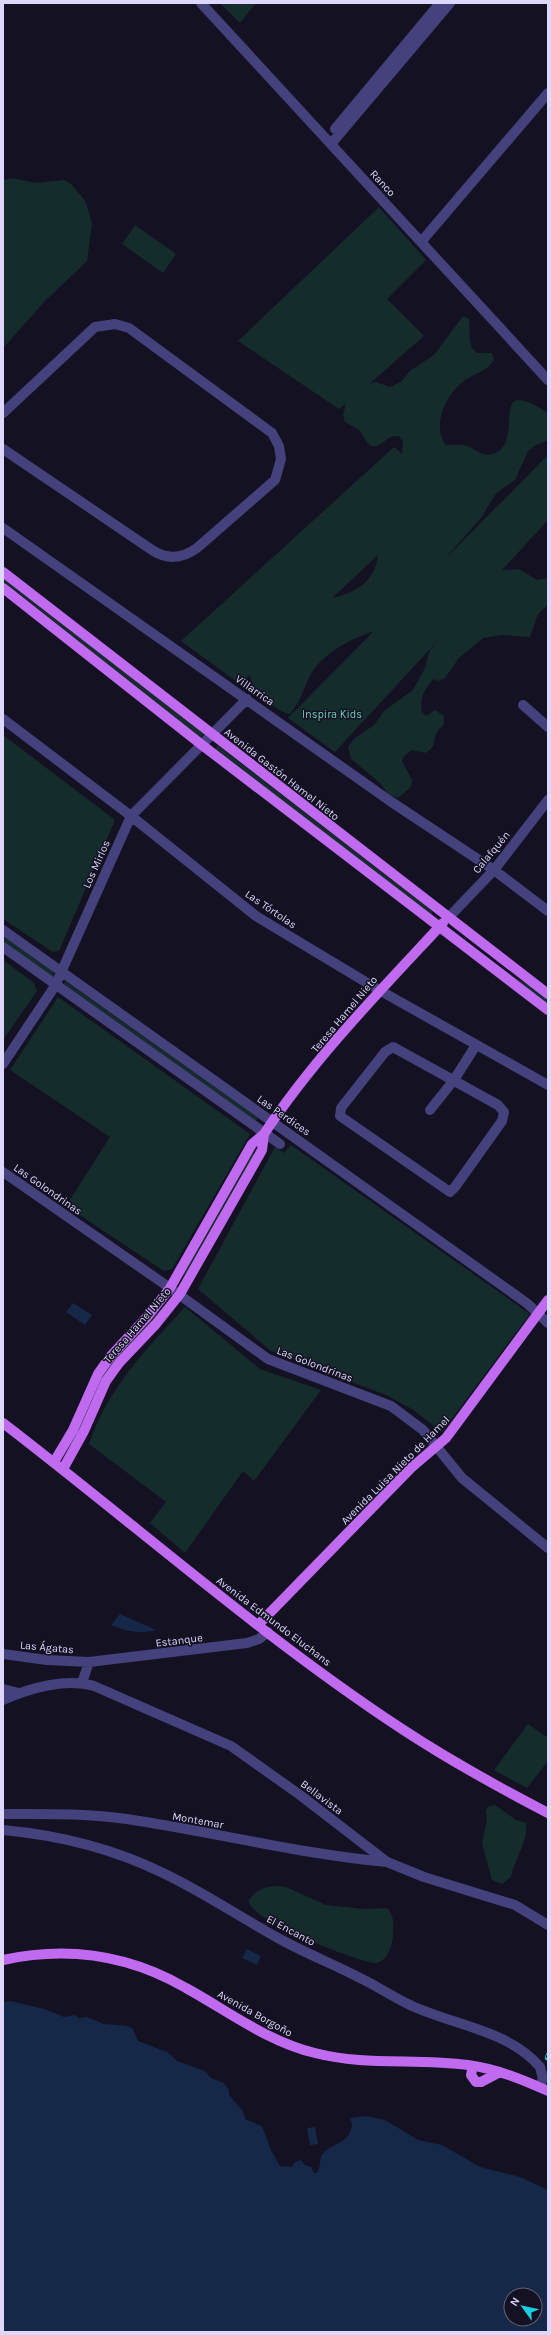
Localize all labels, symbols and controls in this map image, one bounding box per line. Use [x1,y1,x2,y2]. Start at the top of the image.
street label: Ranco [367,168,398,199]
street label: Villarrica [233,672,277,709]
park label: Inspira Kids [302,708,362,721]
street label: Avenida Gastón Hamel Nieto [222,725,342,823]
street label: Calafquén [470,829,513,876]
street label: Los Mirlos [80,838,113,890]
street label: Las Tórtolas [243,887,299,932]
street label: Teresa Hamel Nieto [309,973,380,1055]
street label: Las Perdices [255,1092,313,1139]
street label: Las Golondrinas [11,1161,85,1218]
street label: Teresa Hamel Nieto [101,1285,174,1366]
street label: Las Golondrinas [275,1344,355,1385]
street label: Avenida Luisa Nieto de Hamel [338,1413,452,1527]
street label: Avenida Edmundo Eluchans [214,1574,334,1669]
street label: Estanque [155,1631,204,1650]
street label: Las Ágatas [19,1637,75,1656]
street label: Bellavista [298,1777,345,1817]
street label: Montemar [171,1810,225,1831]
street label: El Encanto [264,1912,317,1949]
street label: Avenida Borgoño [215,1987,295,2039]
north arrow [503,2287,543,2327]
text: N [507,2295,523,2309]

